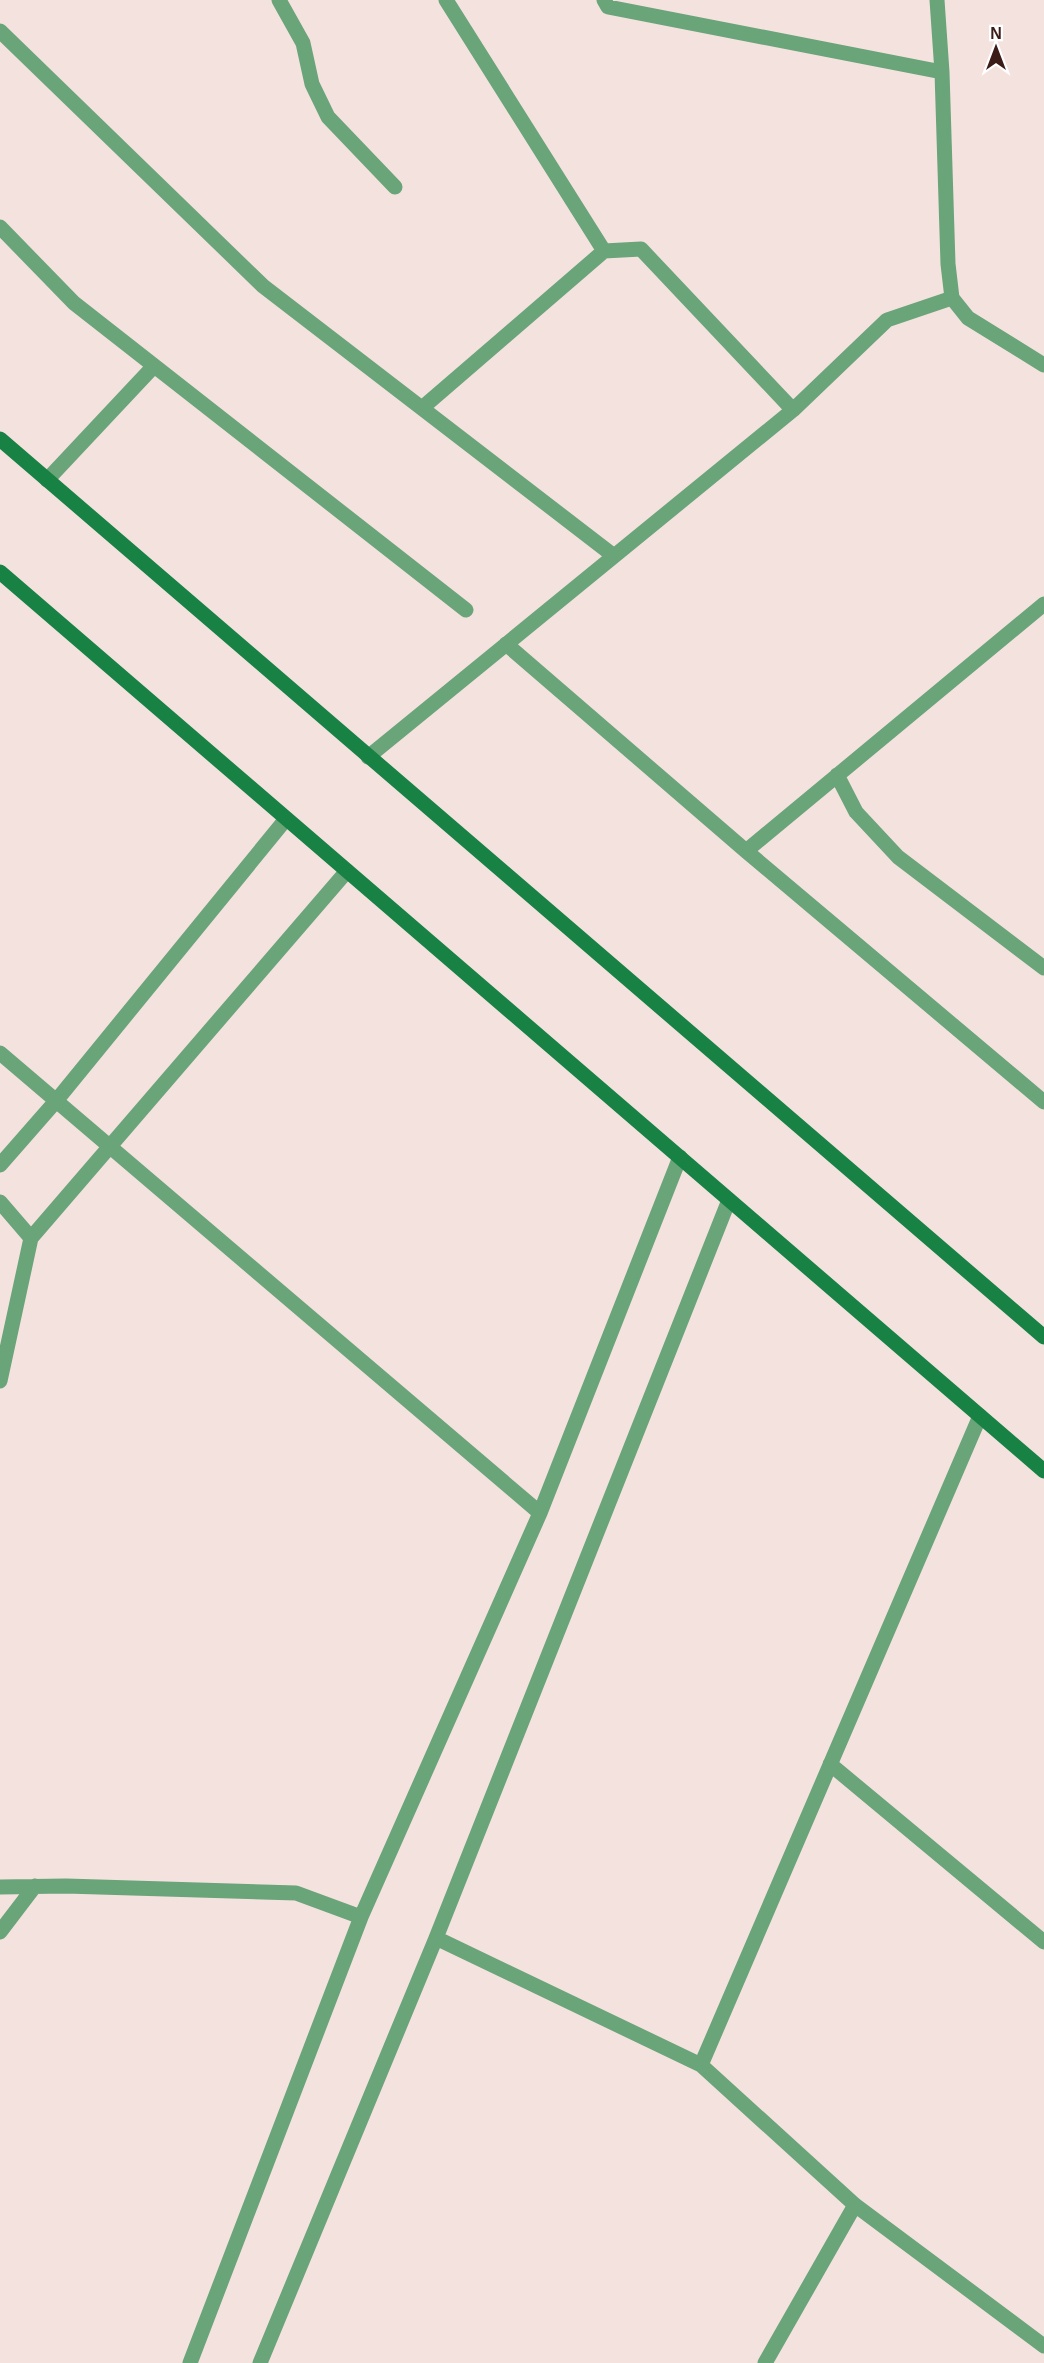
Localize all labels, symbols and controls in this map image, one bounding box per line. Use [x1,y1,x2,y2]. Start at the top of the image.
north arrow [966,18,1026,78]
text: N [990,25,1002,42]

